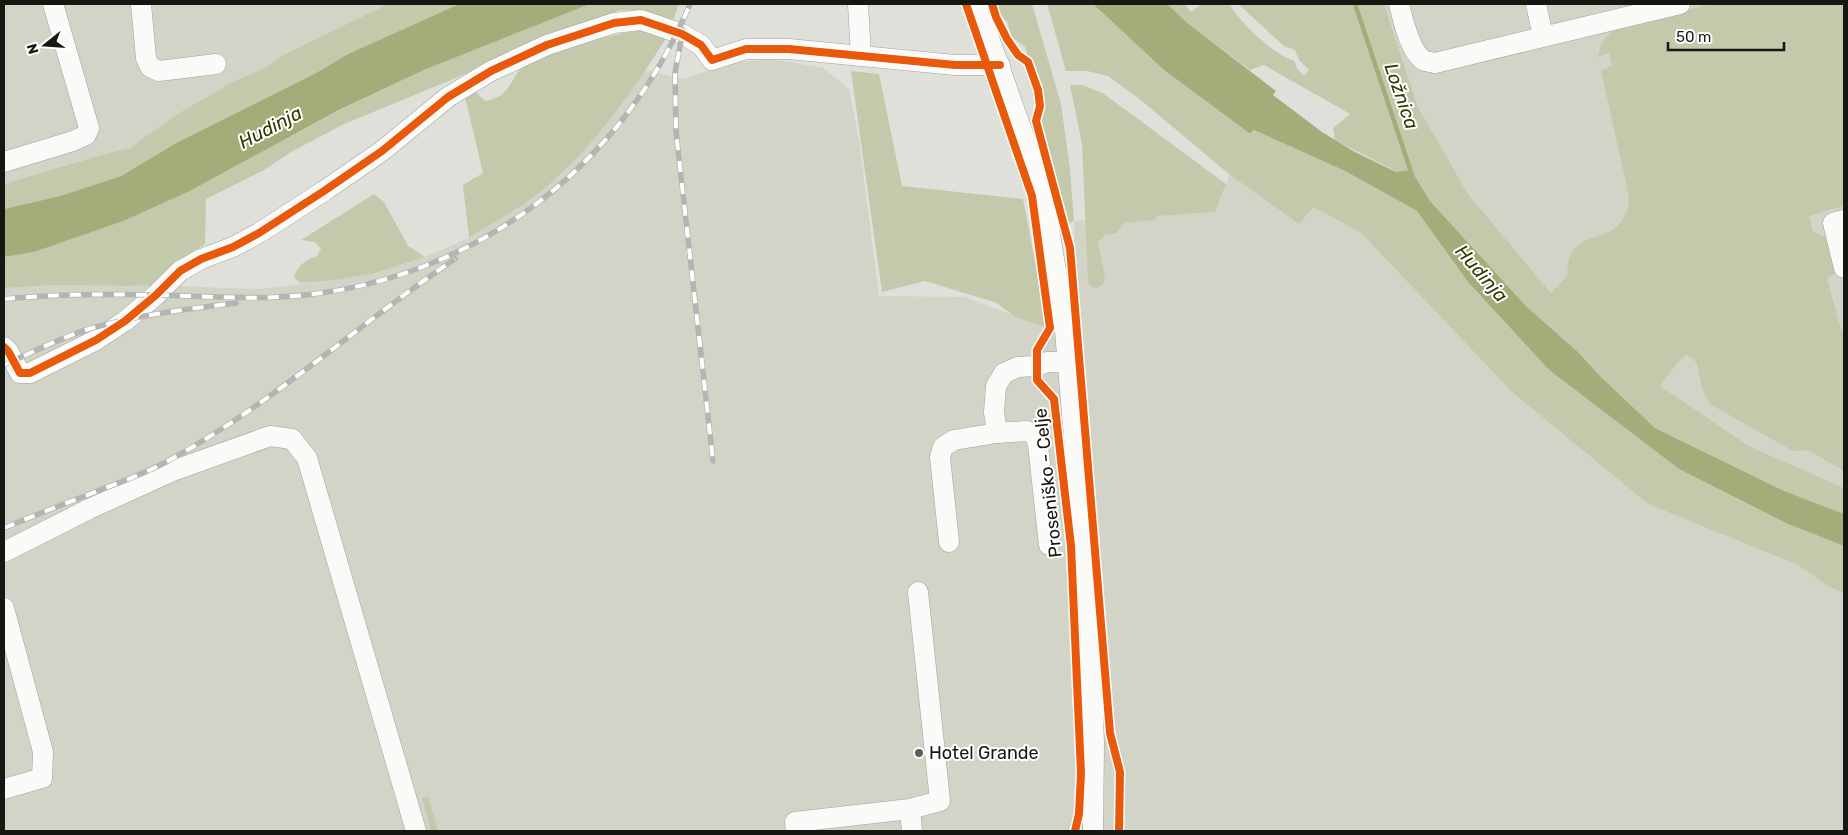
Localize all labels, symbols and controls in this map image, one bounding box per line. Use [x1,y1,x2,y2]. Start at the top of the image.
north arrow [20,20,70,70]
scale bar [1668,20,1784,52]
text: 50 m [1676,28,1711,46]
text: N [23,41,43,56]
water label: Ložnica [1380,60,1424,132]
water label: Hudinja [235,101,306,154]
water label: Hudinja [1451,240,1513,307]
street label: Proseniško - Celje [1029,407,1067,559]
place label: Hotel Grande [929,742,1039,764]
marker: Hotel Grande [913,747,925,759]

